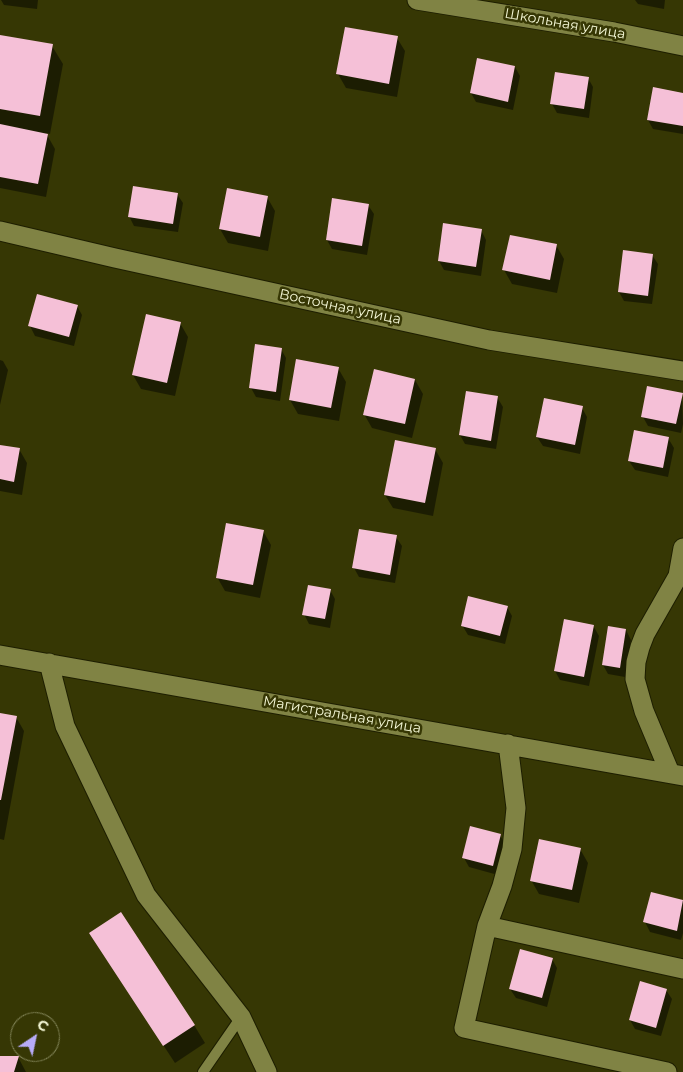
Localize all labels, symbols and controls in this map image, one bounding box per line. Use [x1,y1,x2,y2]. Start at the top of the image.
street label: Школьная улица [503,5,627,43]
street label: Восточная улица [278,286,402,328]
street label: Магистральная улица [262,693,422,737]
north arrow [10,1012,60,1062]
text: С [34,1015,52,1036]

